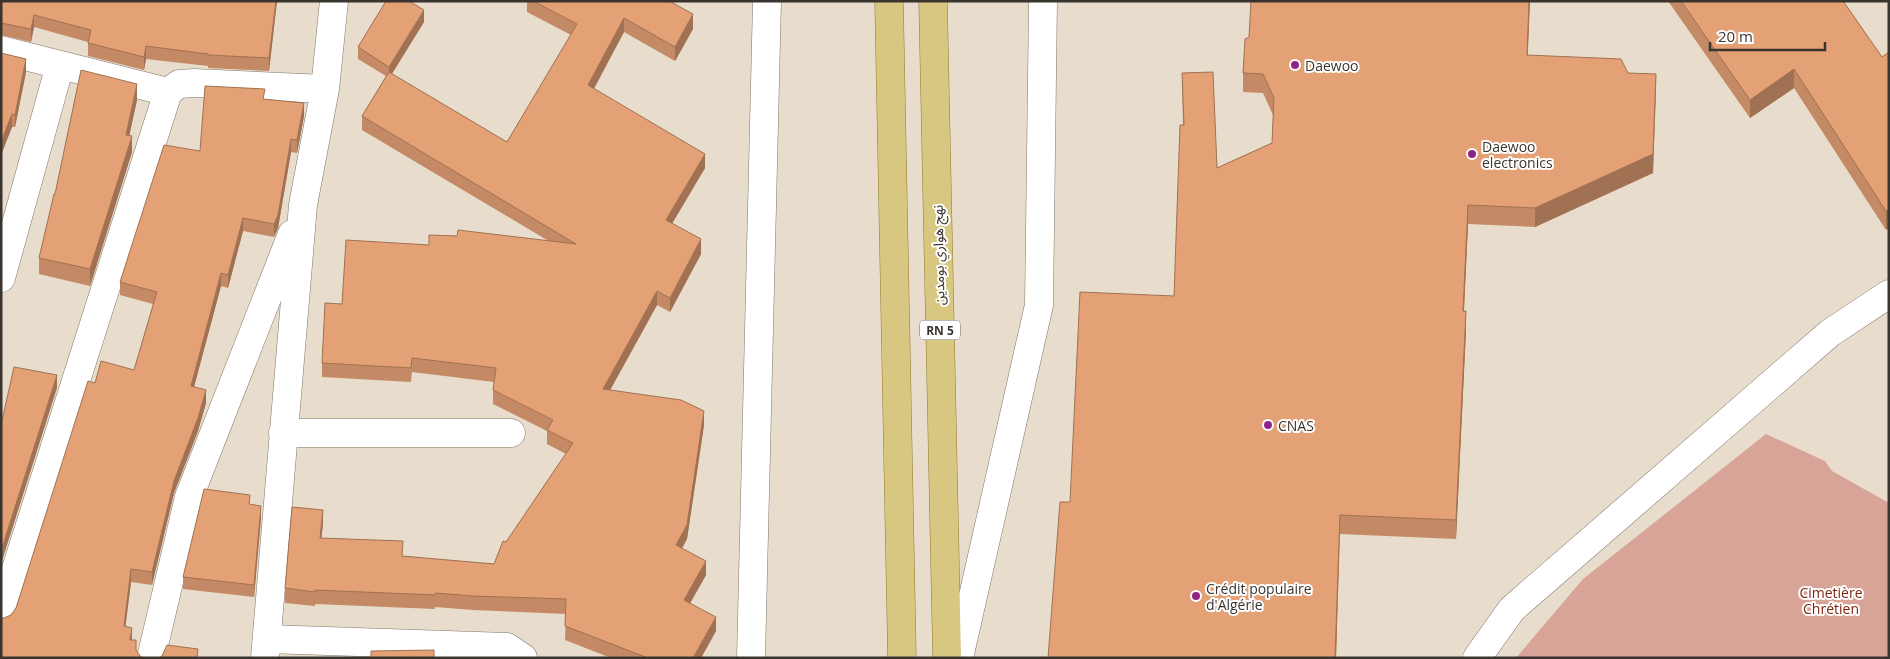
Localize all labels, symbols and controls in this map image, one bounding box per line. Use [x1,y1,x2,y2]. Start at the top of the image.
scale bar [1710,20,1825,52]
text: 20 m [1718,26,1753,46]
place label: Daewoo [1305,56,1359,75]
marker: Daewoo [1289,59,1301,71]
place label: Daewoo electronics [1482,137,1553,172]
marker: Daewoo electronics [1466,148,1478,160]
street label: نهج هواري بومدين [928,204,951,305]
road number: RN 5 [920,320,960,340]
place label: CNAS [1278,416,1314,435]
marker: CNAS [1262,419,1274,431]
place label: Crédit populaire d'Algérie [1206,579,1312,614]
park label: Cimetière Chrétien [1799,583,1863,618]
marker: Crédit populaire d'Algérie [1190,590,1202,602]

